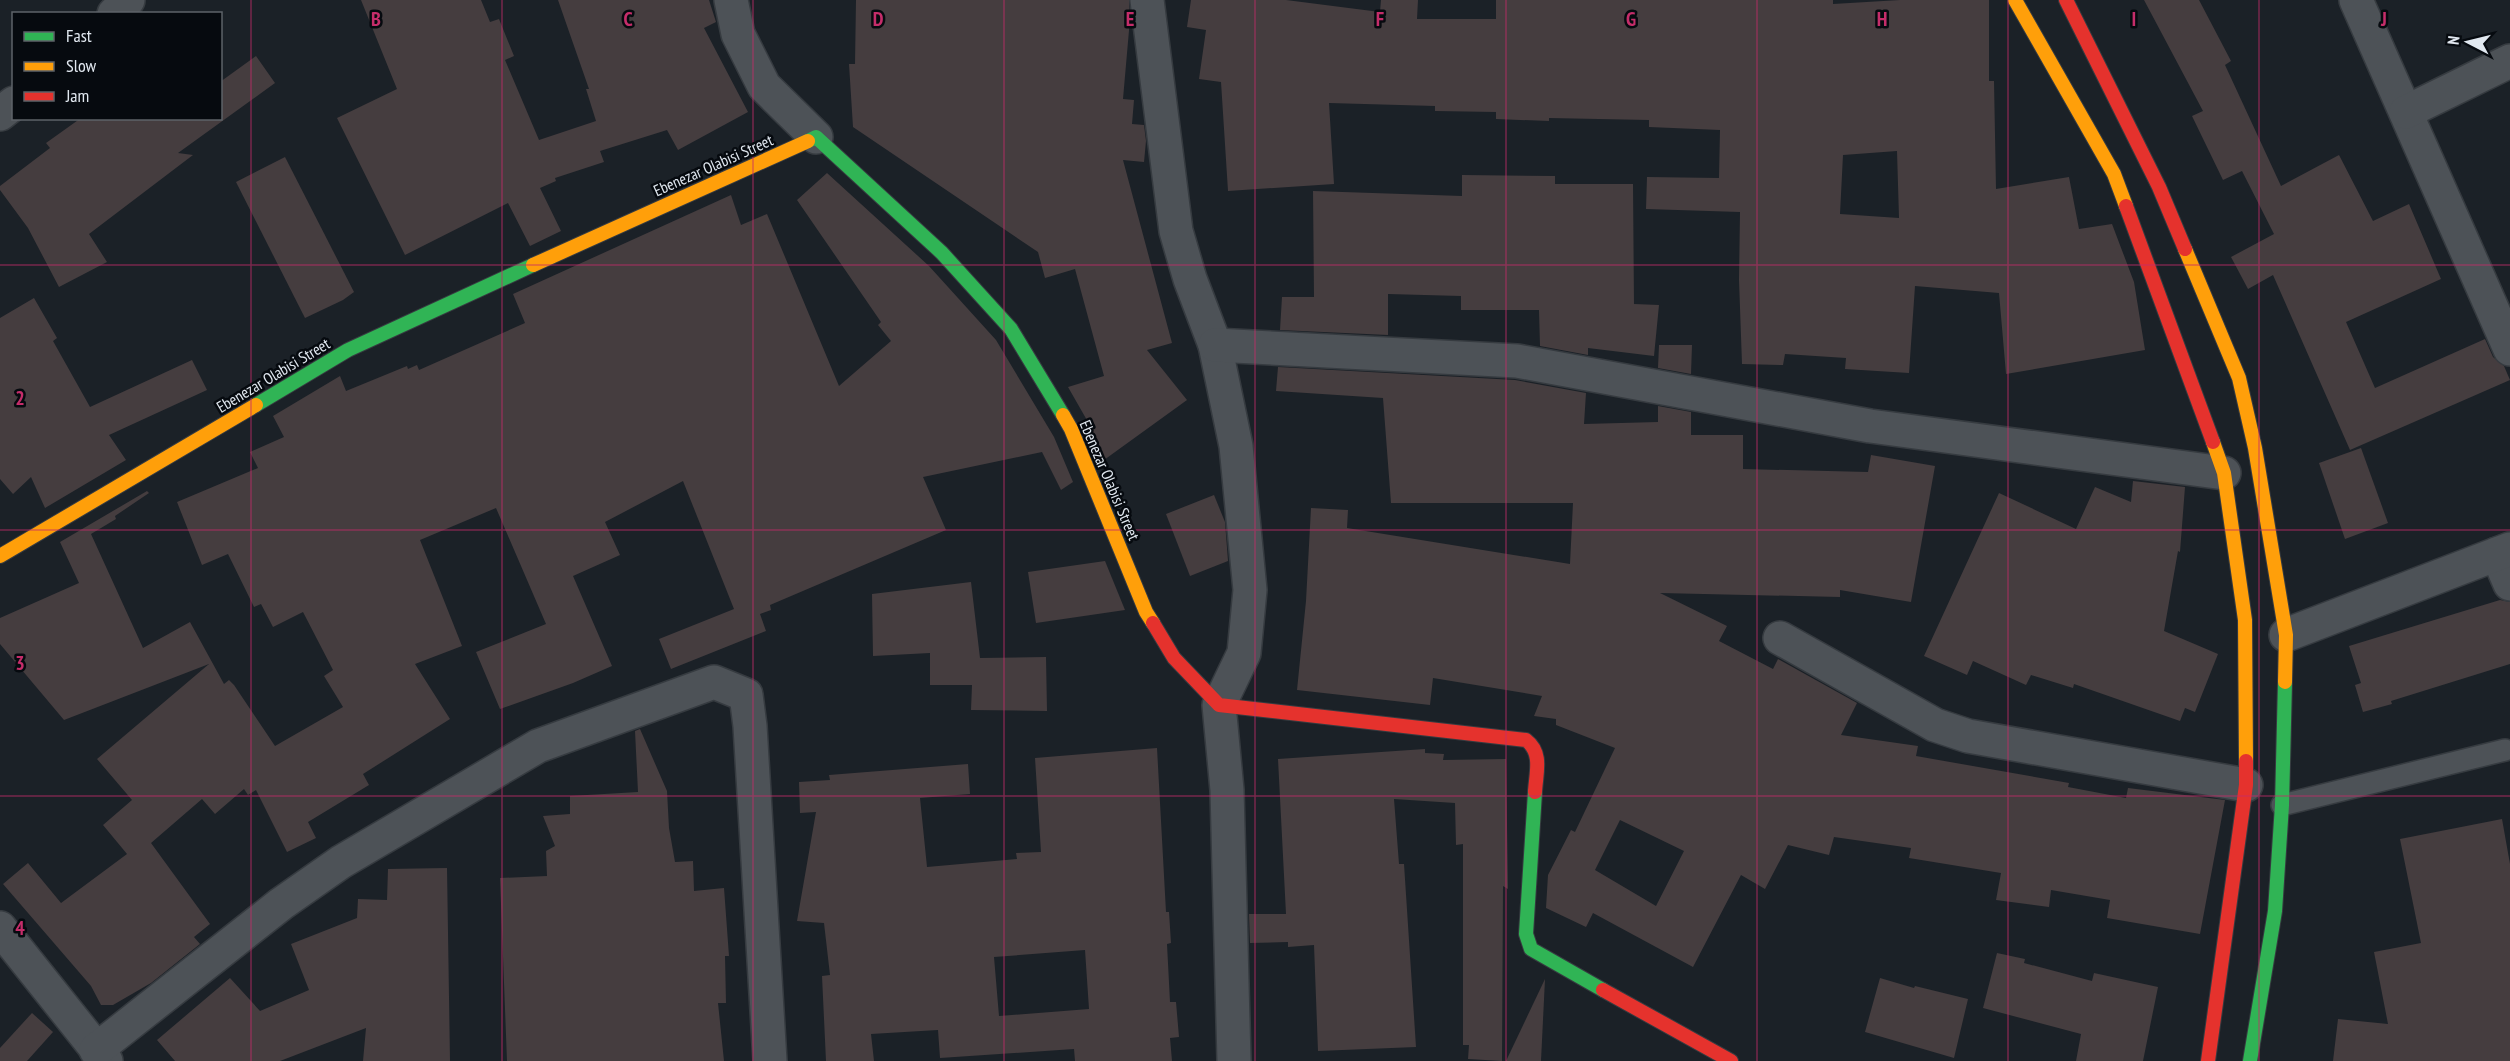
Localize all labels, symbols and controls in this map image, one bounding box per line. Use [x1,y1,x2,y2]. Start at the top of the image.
text: B [371,6,381,32]
text: C [623,6,633,32]
text: D [873,6,884,32]
text: E [1126,6,1134,32]
text: F [1376,6,1384,32]
text: G [1626,6,1636,32]
text: H [1877,6,1887,32]
text: I [2132,6,2136,32]
text: J [2380,6,2387,32]
legend [12,12,222,120]
north arrow [2438,12,2498,72]
text: Fast [66,24,92,47]
text: N [2443,35,2464,46]
text: Slow [66,54,97,77]
text: Jam [65,84,89,107]
street label: Ebenezar Olabisi Street [650,129,776,200]
street label: Ebenezar Olabisi Street [213,333,334,417]
text: 2 [15,385,25,411]
street label: Ebenezar Olabisi Street [1076,417,1145,544]
text: 3 [15,650,25,676]
text: 4 [15,915,25,941]

